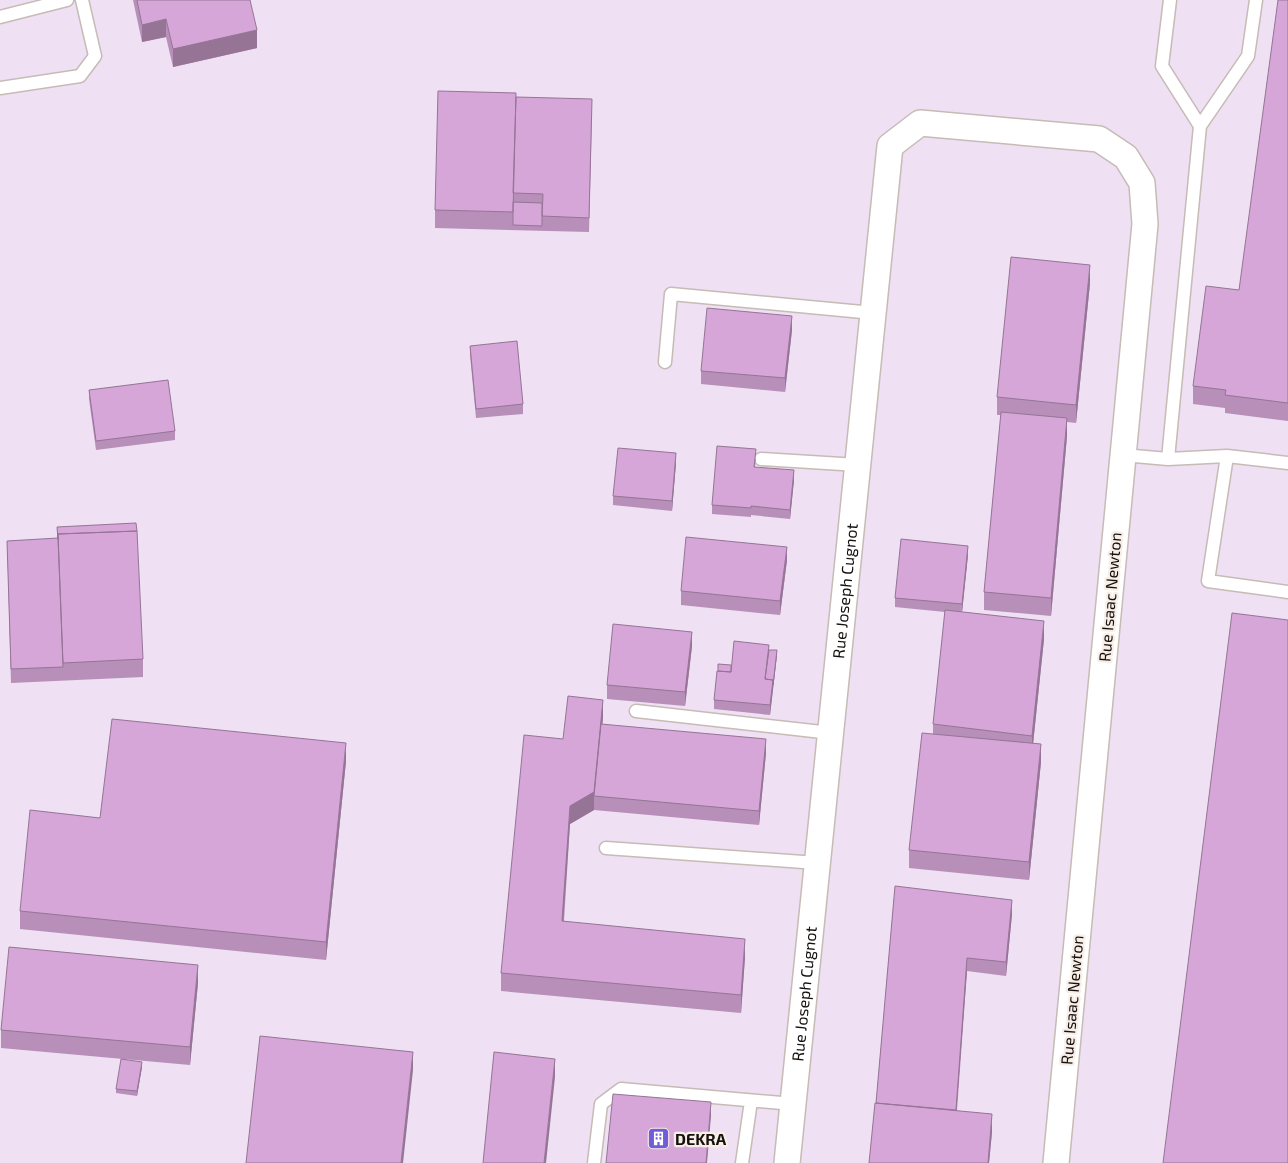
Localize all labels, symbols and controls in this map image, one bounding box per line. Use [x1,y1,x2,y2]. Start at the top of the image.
street label: Rue Joseph Cugnot [828,522,861,659]
street label: Rue Isaac Newton [1094,531,1125,663]
street label: Rue Joseph Cugnot [787,925,820,1062]
street label: Rue Isaac Newton [1056,934,1087,1066]
building icon: DEKRA [647,1127,671,1151]
place label: DEKRA [675,1129,727,1148]

